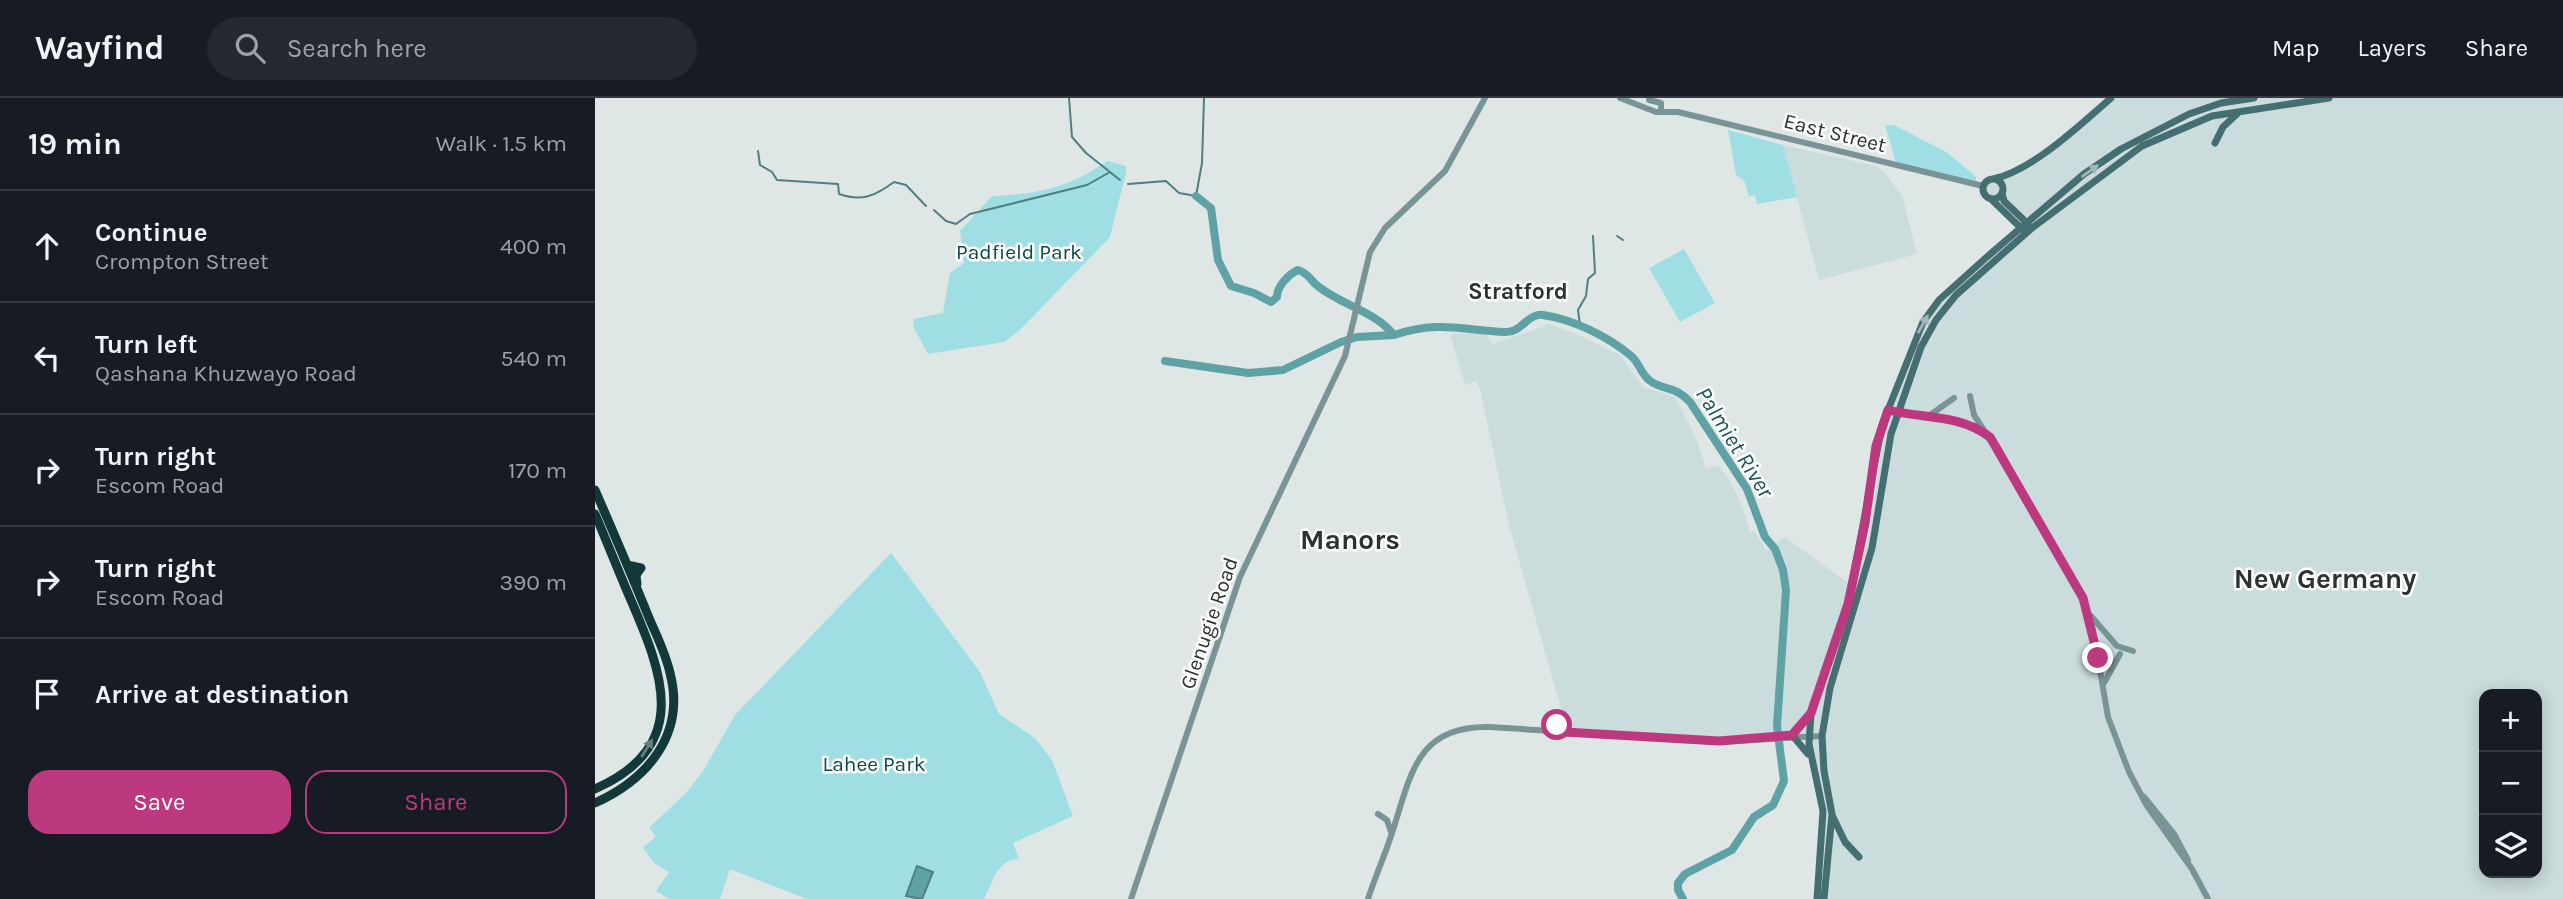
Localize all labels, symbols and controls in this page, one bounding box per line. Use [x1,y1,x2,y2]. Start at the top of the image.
search box [207,17,697,80]
text: Wayfind [35,29,165,67]
icon: search [231,29,269,67]
text: Search here [287,33,426,64]
text: Map [2272,34,2320,62]
text: Layers [2358,34,2427,62]
text: Share [2465,34,2528,62]
street label: East Street [1781,109,1889,157]
text: 19 min [28,126,122,162]
text: Walk · 1.5 km [435,130,567,157]
one-way arrow [2081,164,2099,178]
text: Continue [95,217,207,248]
icon: ahead [28,227,66,265]
text: 400 m [500,233,567,260]
park label: Padfield Park [956,240,1082,264]
text: Crompton Street [95,248,269,275]
district label: Stratford [1468,278,1568,305]
one-way arrow [1917,314,1929,334]
text: Turn left [95,329,197,360]
icon: left [28,339,66,377]
text: 540 m [501,345,567,372]
text: Qashana Khuzwayo Road [95,360,357,387]
water label: Palmiet River [1690,382,1780,504]
text: Turn right [95,441,216,472]
icon: right [28,451,66,489]
text: 170 m [508,457,567,484]
text: Escom Road [95,472,224,499]
district label: Manors [1300,523,1400,556]
text: Turn right [95,553,216,584]
street label: Glenugie Road [1175,554,1243,692]
district label: New Germany [2234,562,2416,595]
icon: right [28,563,66,601]
text: 390 m [499,569,567,596]
text: Escom Road [95,584,224,611]
route end [2082,642,2113,673]
icon: arrive [28,675,66,713]
text: Arrive at destination [95,679,349,710]
map controls [2479,689,2542,878]
button: + [2479,689,2542,752]
route start [1541,709,1572,740]
one-way arrow [641,738,654,757]
park label: Lahee Park [822,752,926,776]
button: − [2479,752,2542,815]
button: Save [28,770,291,834]
button: Share [305,770,567,834]
button: layers [2479,815,2542,878]

